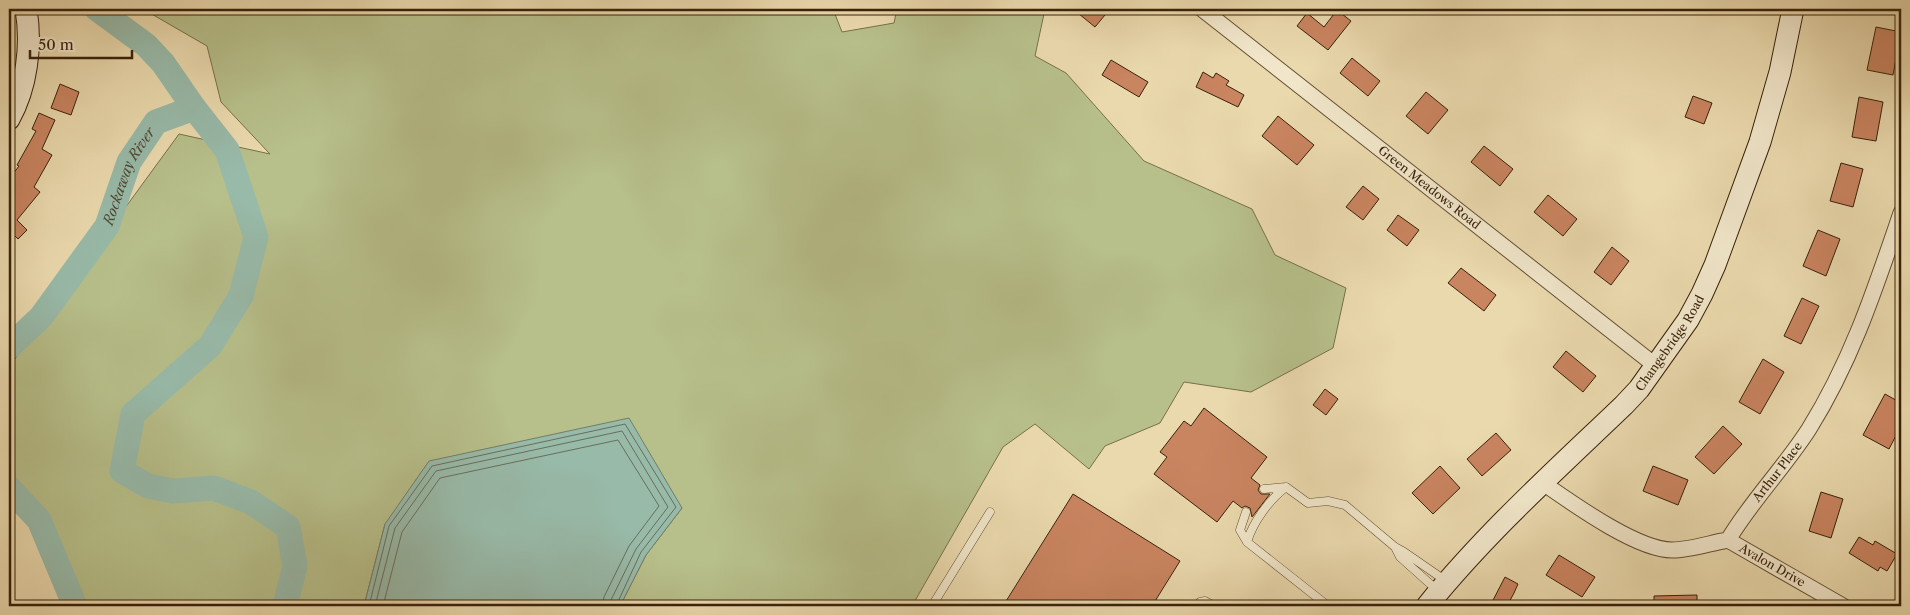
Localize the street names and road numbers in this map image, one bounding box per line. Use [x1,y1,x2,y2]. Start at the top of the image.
street label: Green Meadows Road [1375,142,1484,232]
street label: Changebridge Road [1632,292,1707,394]
street label: Arthur Place [1748,438,1805,505]
street label: Avalon Drive [1736,540,1808,590]

